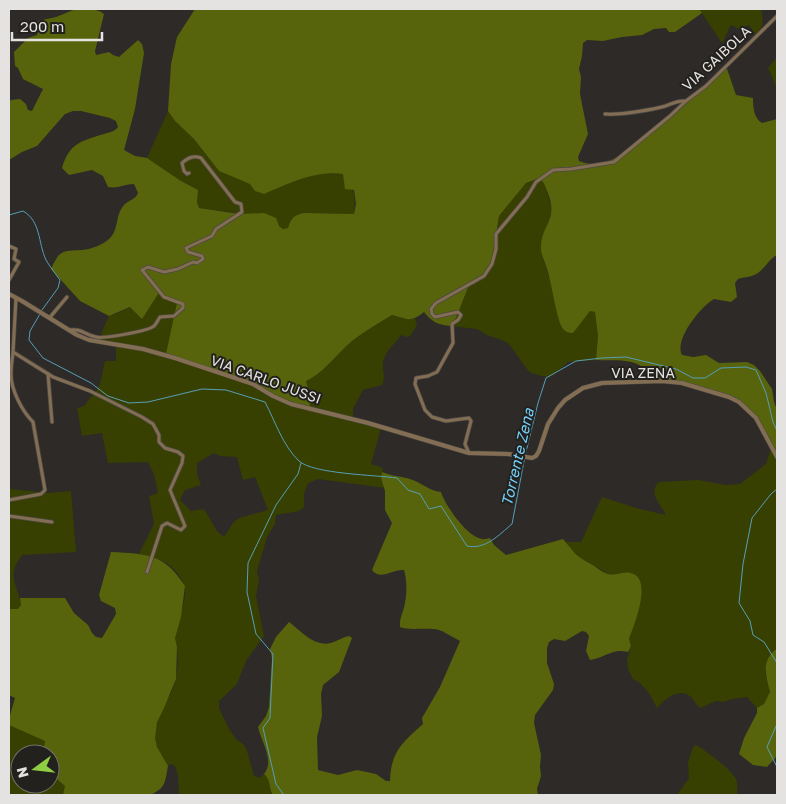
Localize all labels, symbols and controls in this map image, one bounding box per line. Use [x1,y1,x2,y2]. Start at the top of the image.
scale bar [12,10,102,42]
text: 200 m [20,17,64,35]
street label: VIA GAIBOLA [678,22,754,94]
street label: VIA CARLO JUSSI [208,351,324,407]
street label: VIA ZENA [611,364,675,381]
water label: Torrente Zena [497,406,537,508]
north arrow [10,744,60,794]
text: N [12,765,32,780]

